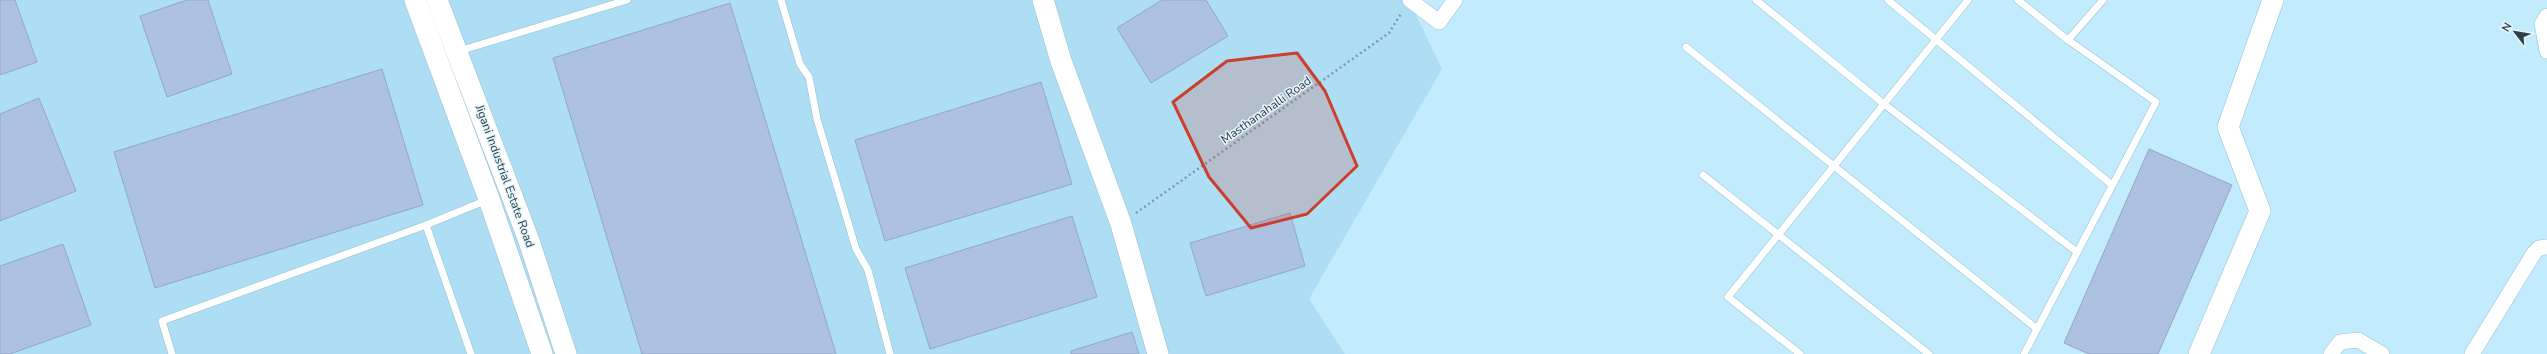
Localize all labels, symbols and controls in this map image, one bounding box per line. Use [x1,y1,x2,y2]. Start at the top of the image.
north arrow [2495,12,2535,52]
text: N [2498,20,2515,34]
street label: Masthanahalli Road [1218,73,1314,147]
street label: Jigani Industrial Estate Road [471,101,538,250]

